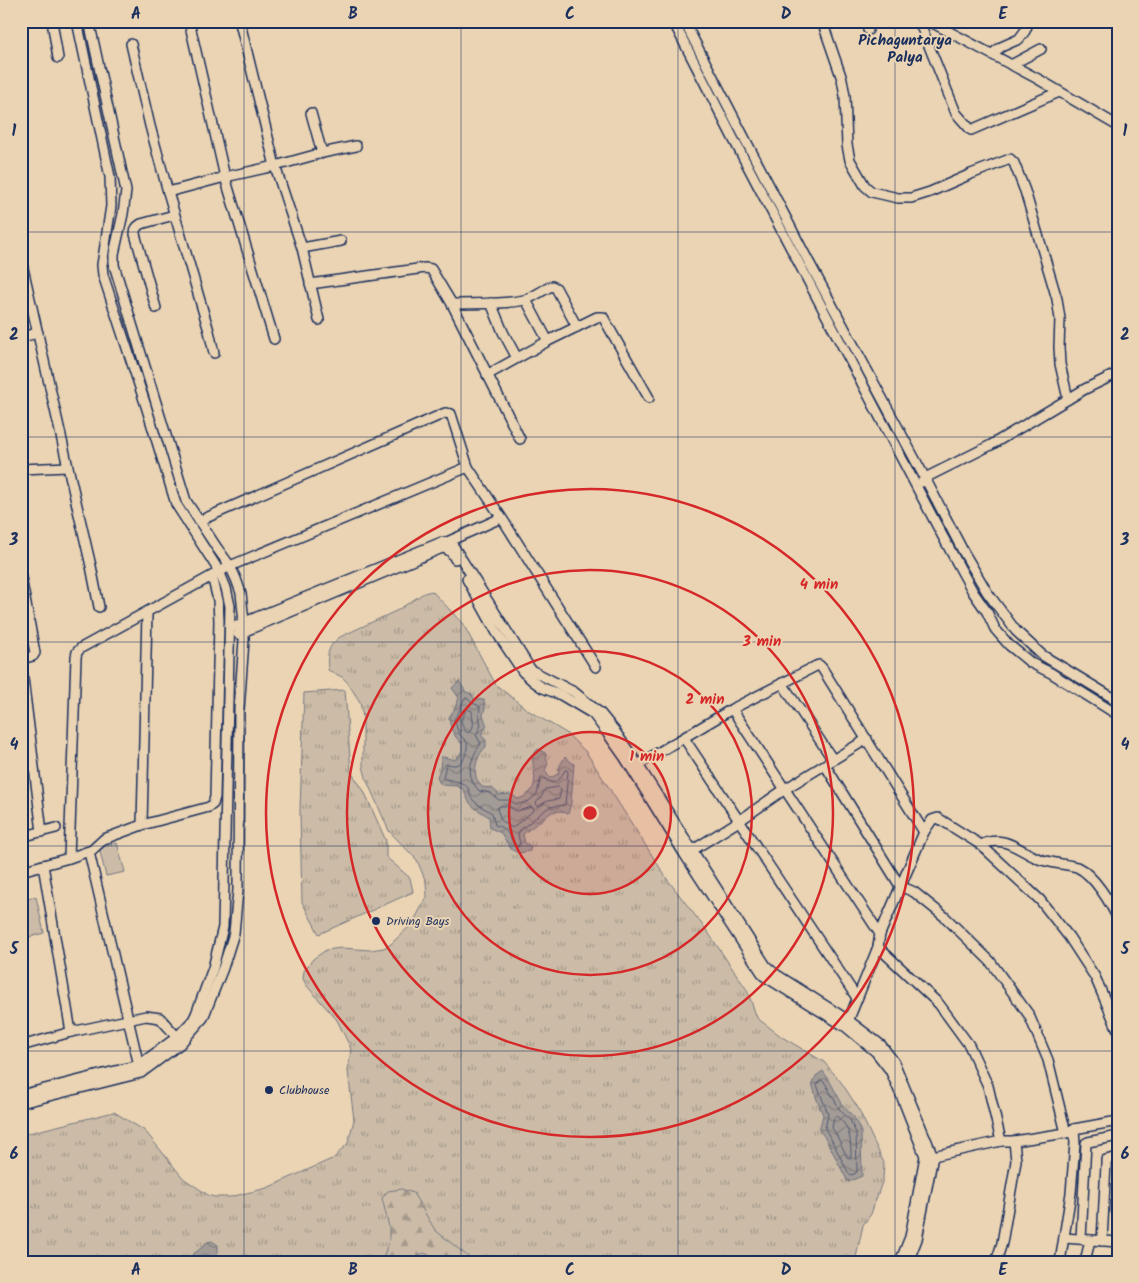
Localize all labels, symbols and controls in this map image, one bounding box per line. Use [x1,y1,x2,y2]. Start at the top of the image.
text: A [131,2,141,27]
text: B [348,2,358,27]
text: C [565,2,575,27]
text: D [781,2,792,27]
text: E [999,2,1009,27]
district label: Pichaguntarya Palya [858,29,952,70]
text: 1 [12,119,17,144]
text: 1 [1123,119,1128,144]
text: 2 [9,323,19,348]
text: 2 [1120,323,1130,348]
text: 3 [9,528,19,553]
text: 3 [1120,528,1130,553]
text: 4 min [800,573,838,597]
text: 3 min [742,630,781,654]
text: 2 min [685,688,725,712]
text: 4 [10,733,19,758]
text: 4 [1121,733,1130,758]
text: 1 min [630,745,664,769]
centre of rings [581,804,599,822]
place label: Driving Bays [386,912,449,931]
marker: Driving Bays [370,915,382,927]
text: 5 [9,937,20,962]
text: 5 [1120,937,1131,962]
place label: Clubhouse [279,1081,330,1100]
marker: Clubhouse [263,1084,275,1096]
text: 6 [10,1142,19,1167]
text: 6 [1121,1142,1130,1167]
text: A [131,1258,141,1283]
text: B [348,1258,358,1283]
text: C [565,1258,575,1283]
text: D [781,1258,792,1283]
text: E [999,1258,1009,1283]

